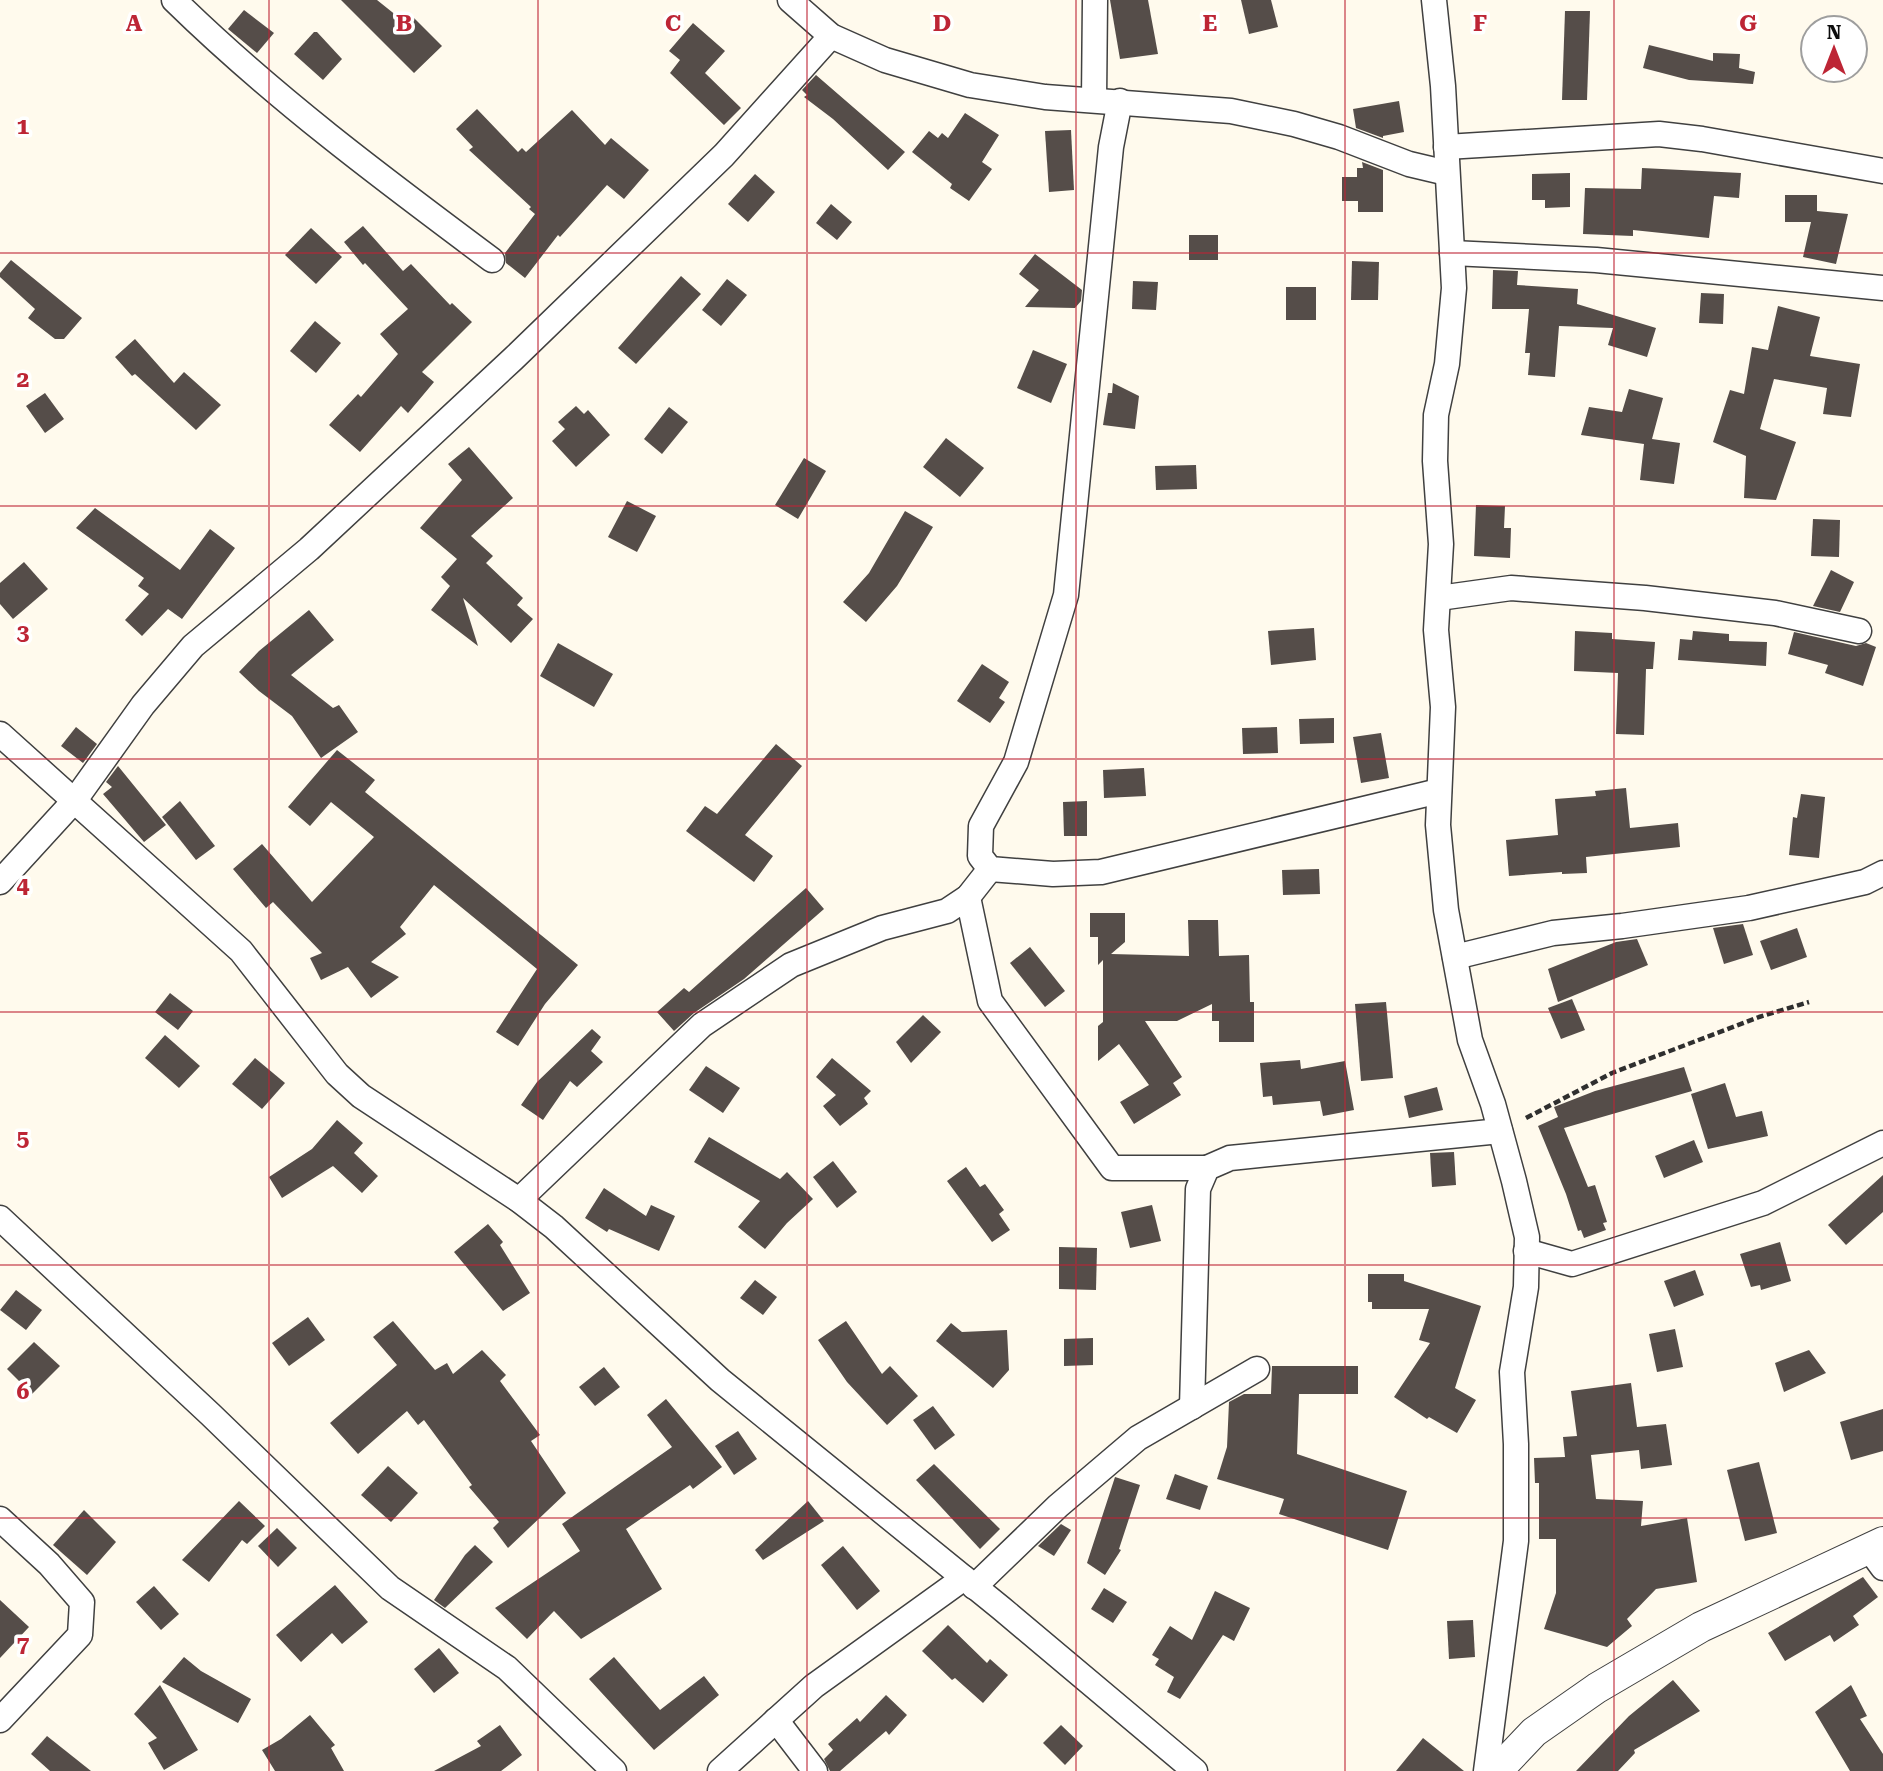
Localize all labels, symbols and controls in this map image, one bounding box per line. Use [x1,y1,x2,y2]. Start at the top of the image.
text: A [126,10,143,37]
text: B [396,10,412,37]
text: C [665,10,681,37]
text: D [933,10,951,37]
text: E [1203,10,1217,37]
text: F [1473,10,1487,37]
text: G [1739,10,1757,37]
north arrow [1799,14,1869,84]
text: N [1827,21,1842,44]
text: 1 [17,113,30,140]
text: 2 [17,366,29,393]
text: 3 [17,619,30,646]
text: 4 [17,872,30,899]
text: 5 [17,1125,30,1152]
text: 6 [17,1378,30,1405]
text: 7 [17,1631,30,1658]

